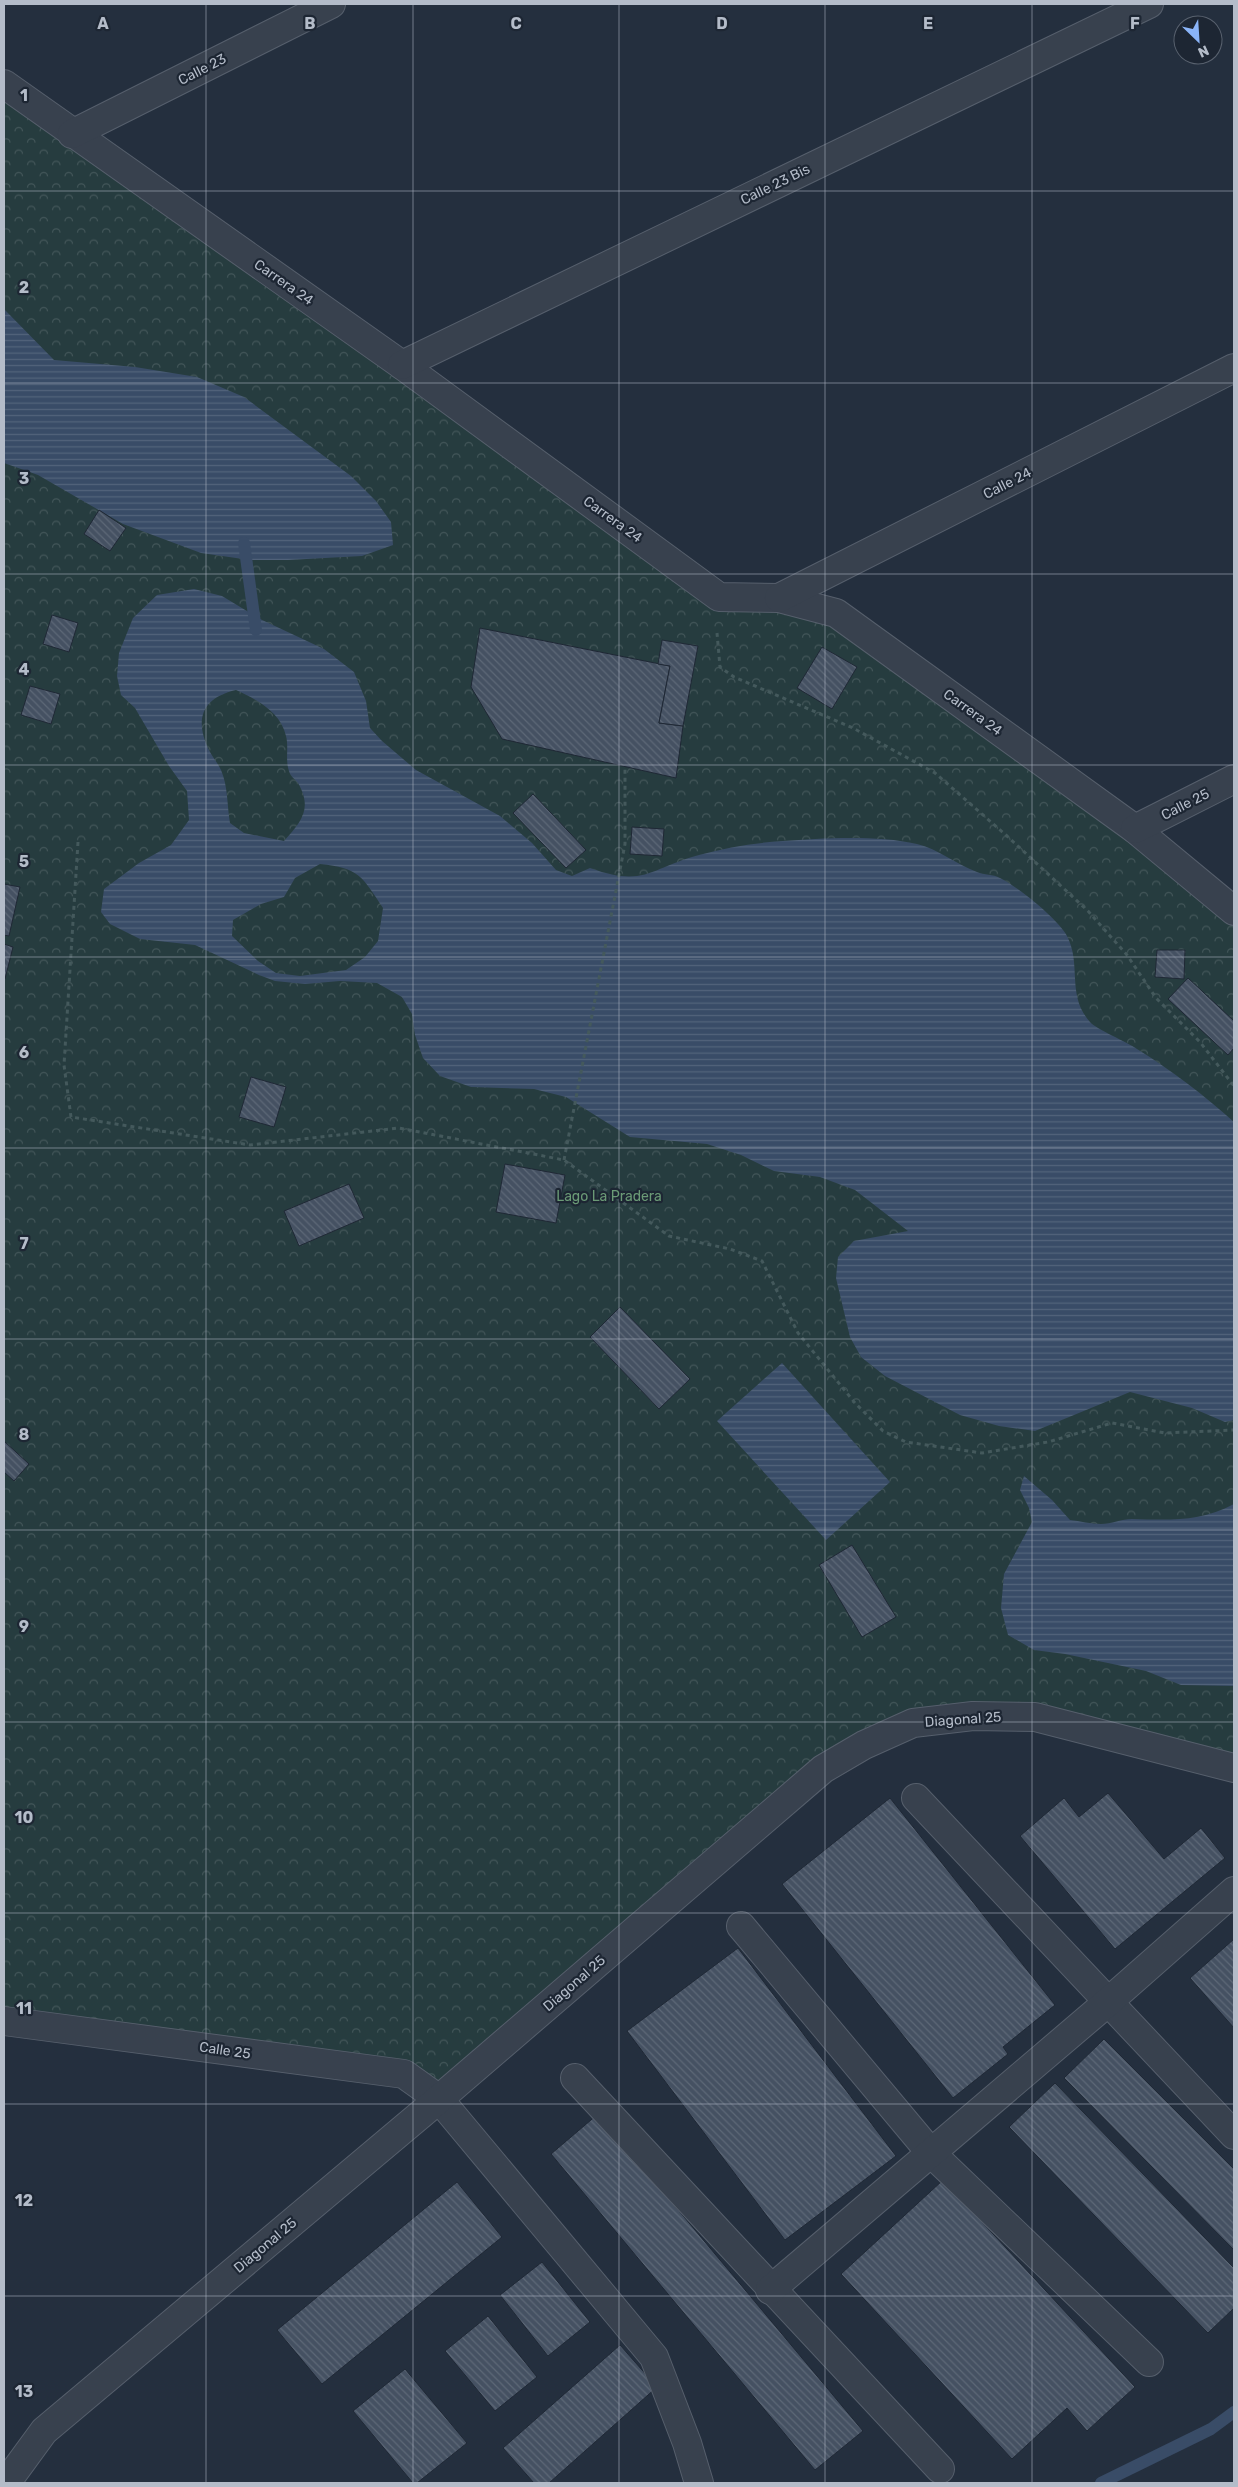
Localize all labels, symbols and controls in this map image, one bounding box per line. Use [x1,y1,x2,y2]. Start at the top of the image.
text: A [97,14,109,33]
text: B [304,14,316,33]
text: C [510,14,522,33]
text: D [716,14,728,33]
text: E [923,14,933,33]
text: F [1130,14,1140,33]
north arrow [1173,15,1223,65]
text: N [1195,41,1211,61]
street label: Calle 23 [175,50,229,89]
text: 1 [20,86,28,105]
street label: Calle 23 Bis [738,160,813,209]
street label: Carrera 24 [251,256,317,309]
text: 2 [19,278,29,297]
street label: Calle 24 [980,464,1034,503]
text: 3 [19,469,29,488]
street label: Carrera 24 [580,492,646,547]
text: 4 [19,660,30,679]
street label: Carrera 24 [940,685,1006,740]
street label: Calle 25 [1158,785,1212,824]
text: 5 [19,852,29,871]
text: 6 [19,1043,29,1062]
park label: Lago La Pradera [556,1188,662,1205]
text: 7 [19,1234,29,1253]
text: 8 [19,1425,30,1444]
text: 9 [19,1617,29,1636]
street label: Diagonal 25 [924,1708,1002,1731]
text: 10 [15,1808,34,1827]
street label: Diagonal 25 [540,1952,609,2015]
text: 11 [16,1999,32,2018]
street label: Calle 25 [198,2038,252,2063]
text: 12 [15,2191,33,2210]
street label: Diagonal 25 [230,2214,300,2277]
text: 13 [15,2382,33,2401]

